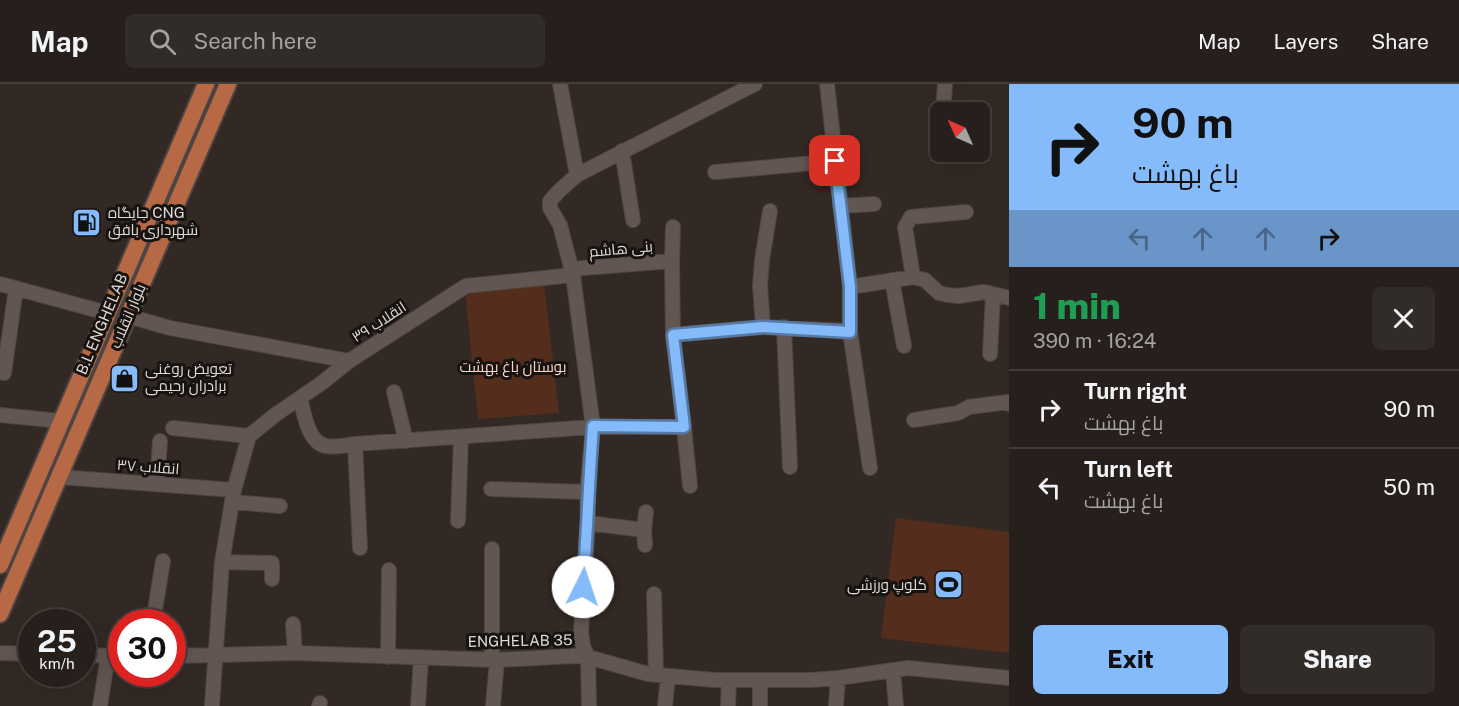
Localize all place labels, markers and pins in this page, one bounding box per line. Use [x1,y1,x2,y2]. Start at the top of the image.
pin [809,135,860,186]
place label: جایگاه CNG شهرداری بافق [108,204,198,240]
fuel station icon: جایگاه CNG شهرداری بافق [71,206,103,238]
place label: تعویض روغنی برادران رحیمی [145,360,232,396]
shop icon: تعویض روغنی برادران رحیمی [108,362,140,394]
sports icon: کلوپ ورزشی [932,569,964,601]
place label: کلوپ ورزشی [847,576,927,595]

